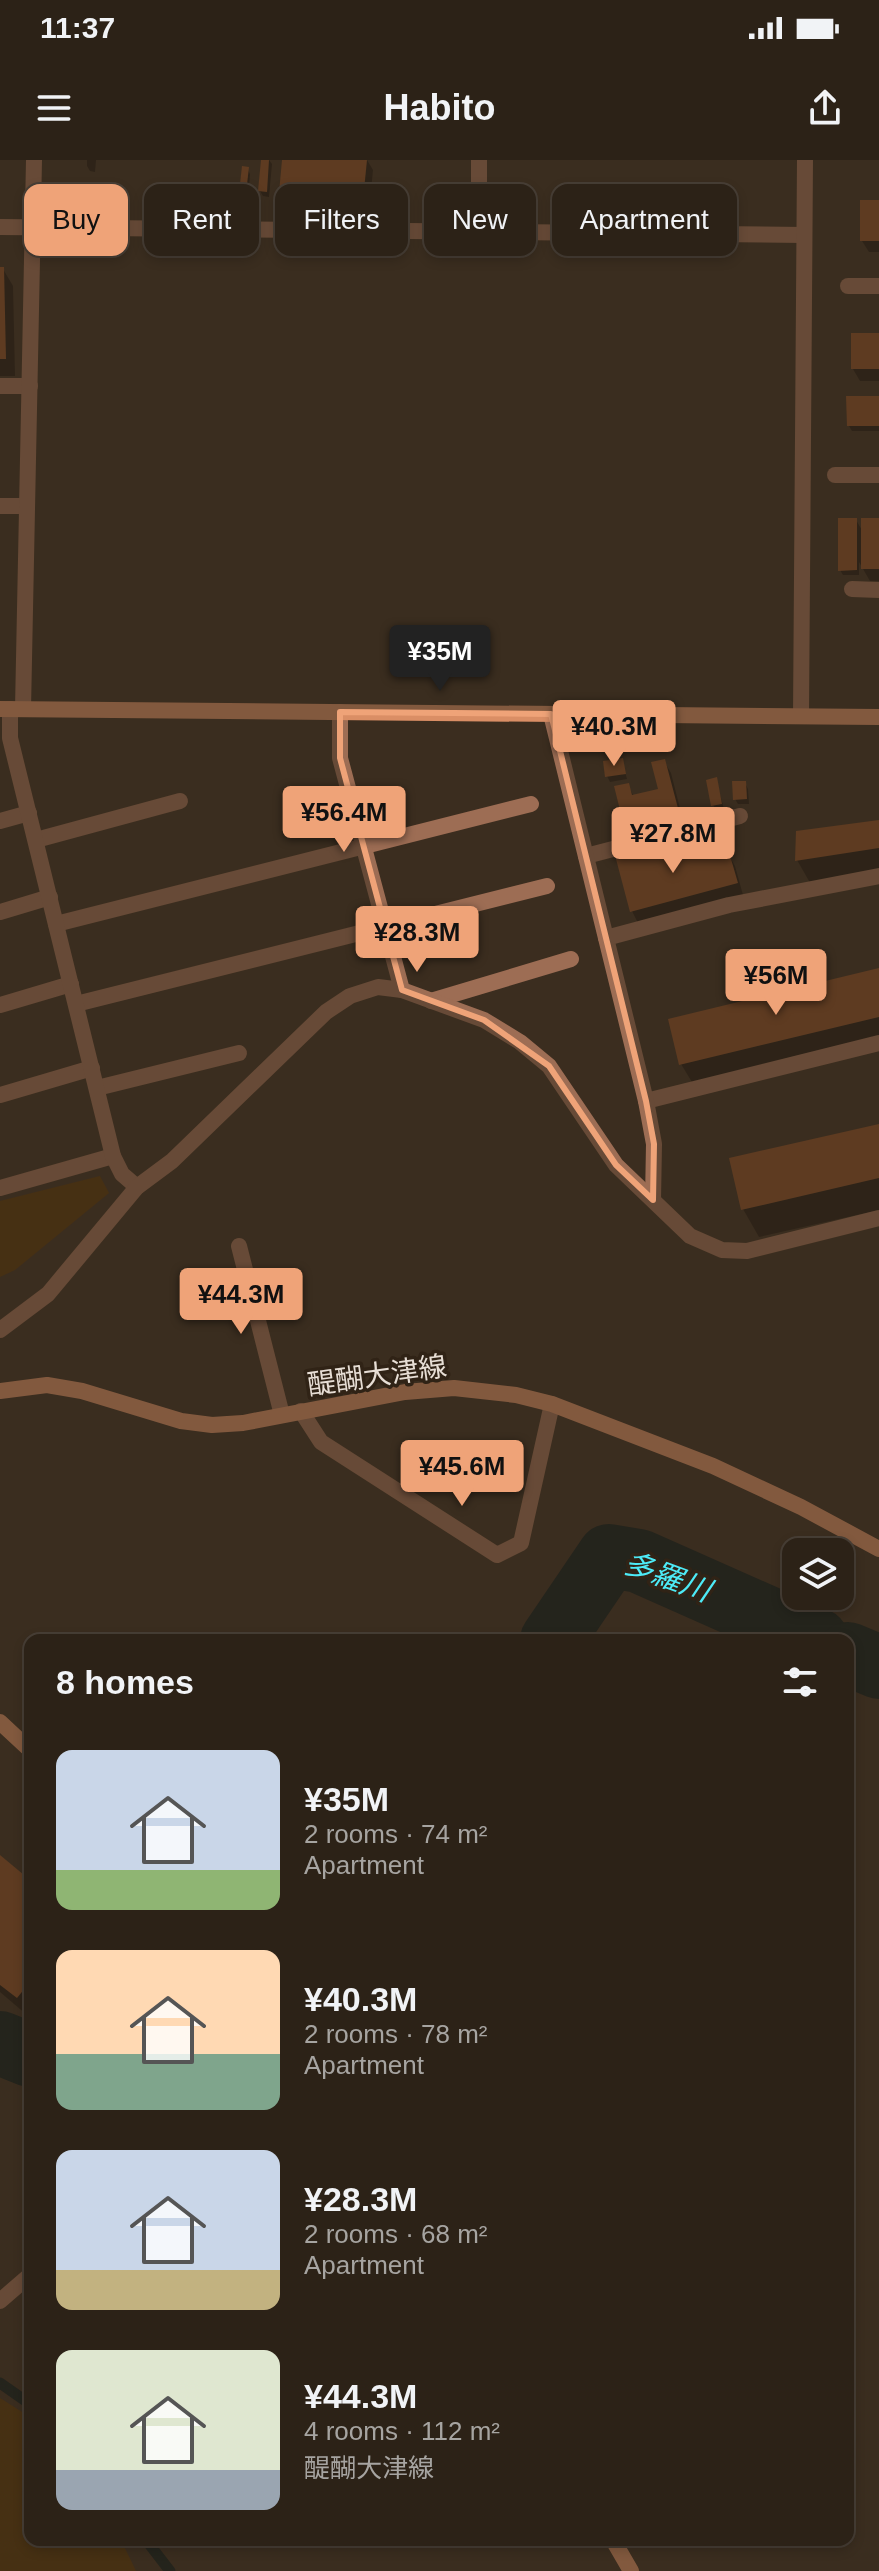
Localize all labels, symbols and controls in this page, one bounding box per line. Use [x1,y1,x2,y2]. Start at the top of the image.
text: 11:37 [40,11,115,44]
icon: menu [32,86,76,130]
icon: share [803,86,847,130]
text: Habito [384,87,496,128]
chip: Buy [24,184,128,256]
chip: Rent [144,184,259,256]
chip: Filters [275,184,408,256]
chip: New [424,184,536,256]
chip: Apartment [552,184,737,256]
pin: ¥35M [393,625,487,693]
text: ¥35M [407,636,473,666]
pin: ¥40.3M [549,700,679,768]
text: ¥40.3M [571,711,657,741]
pin: ¥56.4M [279,786,409,854]
text: ¥56.4M [301,797,387,827]
pin: ¥27.8M [608,807,738,875]
text: ¥27.8M [630,818,716,848]
pin: ¥28.3M [352,906,482,974]
text: ¥28.3M [374,917,460,947]
pin: ¥56M [729,949,823,1017]
text: ¥56M [743,960,809,990]
pin: ¥44.3M [176,1268,306,1336]
text: ¥44.3M [198,1279,284,1309]
street label: 醍醐大津線 [306,1350,449,1401]
pin: ¥45.6M [397,1440,527,1508]
text: ¥45.6M [419,1451,505,1481]
map controls [782,1538,854,1610]
button: layers [782,1538,854,1610]
water label: 多羅川 [619,1546,718,1608]
icon: filters [778,1660,822,1704]
text: 8 homes [56,1663,194,1701]
text: ¥35M [304,1780,389,1818]
icon: home [120,1782,216,1878]
text: 2 rooms · 74 m² [304,1819,488,1849]
text: Apartment [304,1850,424,1880]
text: ¥40.3M [304,1980,417,2018]
icon: home [120,1982,216,2078]
text: 2 rooms · 78 m² [304,2019,488,2049]
text: Apartment [304,2050,424,2080]
text: ¥28.3M [304,2180,417,2218]
icon: home [120,2182,216,2278]
text: 2 rooms · 68 m² [304,2219,488,2249]
text: Apartment [304,2250,424,2280]
text: ¥44.3M [304,2377,417,2415]
icon: home [120,2382,216,2478]
text: 4 rooms · 112 m² [304,2416,500,2446]
text: 醍醐大津線 [304,2453,434,2483]

